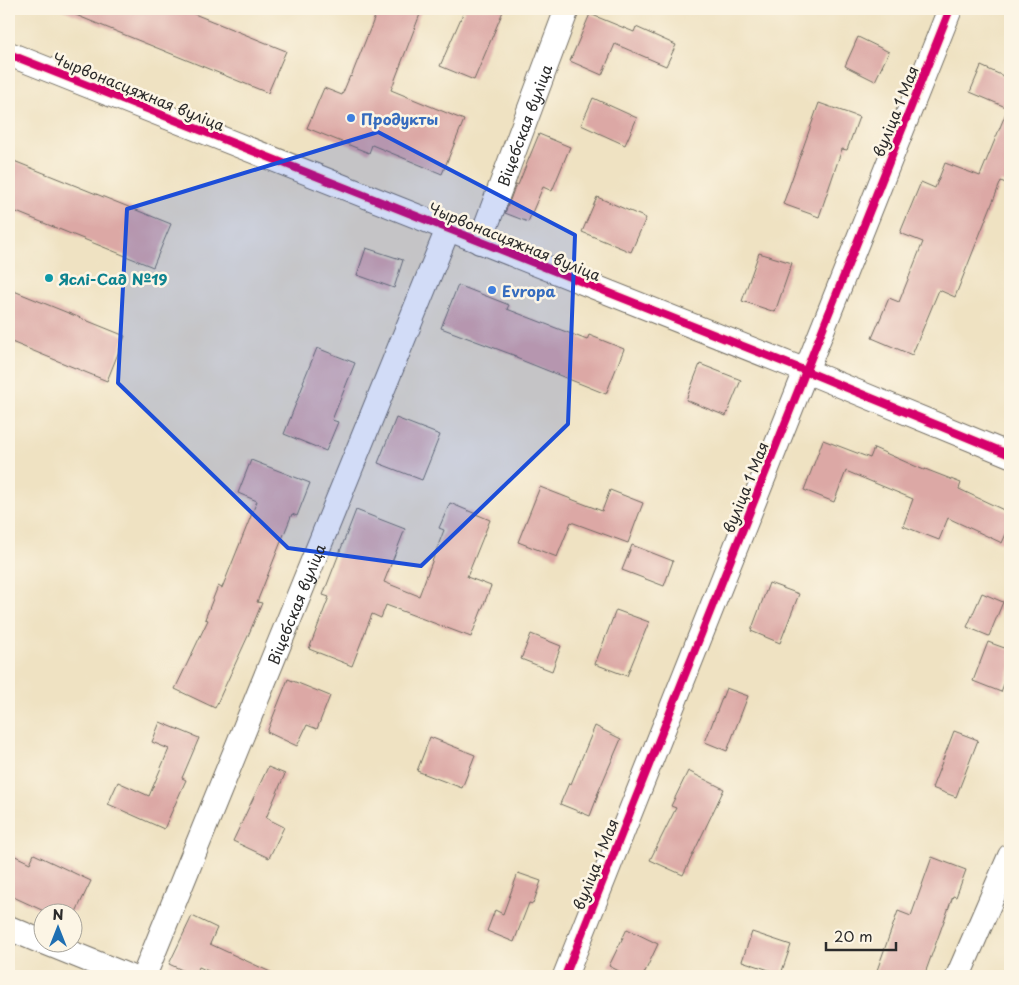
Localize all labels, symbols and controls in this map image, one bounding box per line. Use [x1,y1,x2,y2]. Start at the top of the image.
street label: Чырвонасцяжная вуліца [49,46,229,136]
street label: Віцебская вуліца [490,60,557,189]
street label: вуліца 1 Мая [866,62,924,160]
place label: Продукты [361,107,438,130]
marker: Продукты [345,112,357,124]
street label: Чырвонасцяжная вуліца [425,196,605,286]
place label: Яслі-Сад №19 [58,267,168,290]
marker: Яслі-Сад №19 [43,272,55,284]
place label: Evropa [502,279,556,302]
marker: Evropa [486,284,498,296]
street label: вуліца 1 Мая [716,438,774,536]
street label: Віцебская вуліца [261,539,331,668]
street label: вуліца 1 Мая [566,815,624,913]
north arrow [32,902,82,952]
text: N [52,904,64,925]
scale bar [826,920,896,952]
text: 20 m [834,924,873,947]

